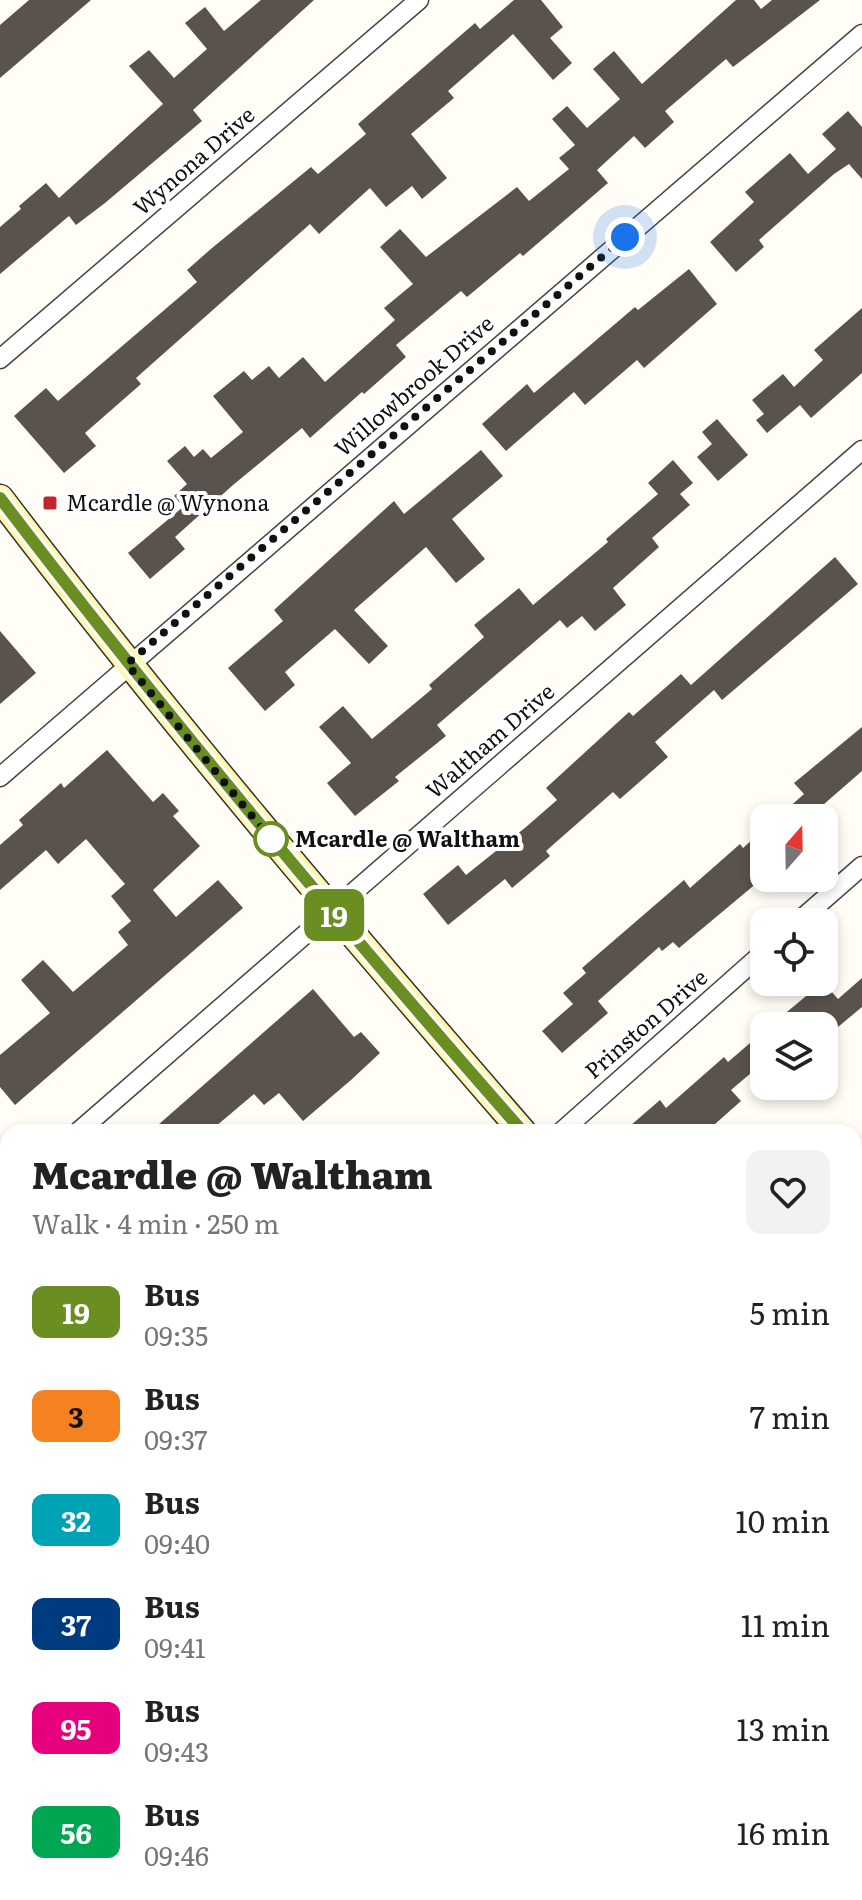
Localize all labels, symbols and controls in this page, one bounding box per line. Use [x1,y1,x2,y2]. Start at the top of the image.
street label: Wynona Drive [125,98,261,222]
your location [605,217,645,257]
street label: Willowbrook Drive [326,306,500,463]
place label: Mcardle @ Wynona [66,485,269,518]
marker: Mcardle @ Wynona [41,494,59,512]
street label: Waltham Drive [417,674,561,805]
north arrow [750,804,838,892]
map controls [750,804,838,1100]
place label: Mcardle @ Waltham [295,821,520,854]
marker: Mcardle @ Waltham [254,822,288,856]
line badge: 19 [298,889,370,941]
text: 19 [320,894,348,936]
button: locate [750,908,838,996]
street label: Prinston Drive [576,960,714,1086]
button: layers [750,1012,838,1100]
text: Mcardle @ Waltham [32,1144,433,1201]
button: heart [746,1150,830,1234]
text: Walk · 4 min · 250 m [32,1203,279,1242]
text: Bus [144,1271,200,1315]
text: 5 min [750,1290,830,1334]
text: 19 [62,1291,90,1333]
text: 09:35 [144,1315,208,1354]
text: Bus [144,1375,200,1419]
text: 7 min [750,1394,830,1438]
text: 3 [68,1395,84,1437]
text: 09:37 [144,1419,208,1458]
text: Bus [144,1479,200,1523]
text: 10 min [736,1498,830,1542]
text: 32 [61,1499,91,1541]
text: 09:40 [144,1523,210,1562]
text: Bus [144,1583,200,1627]
text: 11 min [741,1602,830,1646]
text: 37 [61,1603,91,1645]
text: 09:41 [144,1627,206,1666]
text: Bus [144,1687,200,1731]
text: 13 min [737,1706,830,1750]
text: 95 [60,1707,92,1749]
text: 09:43 [144,1731,209,1770]
text: Bus [144,1791,200,1835]
text: 16 min [737,1810,830,1854]
text: 56 [60,1811,92,1853]
text: 09:46 [144,1835,209,1874]

